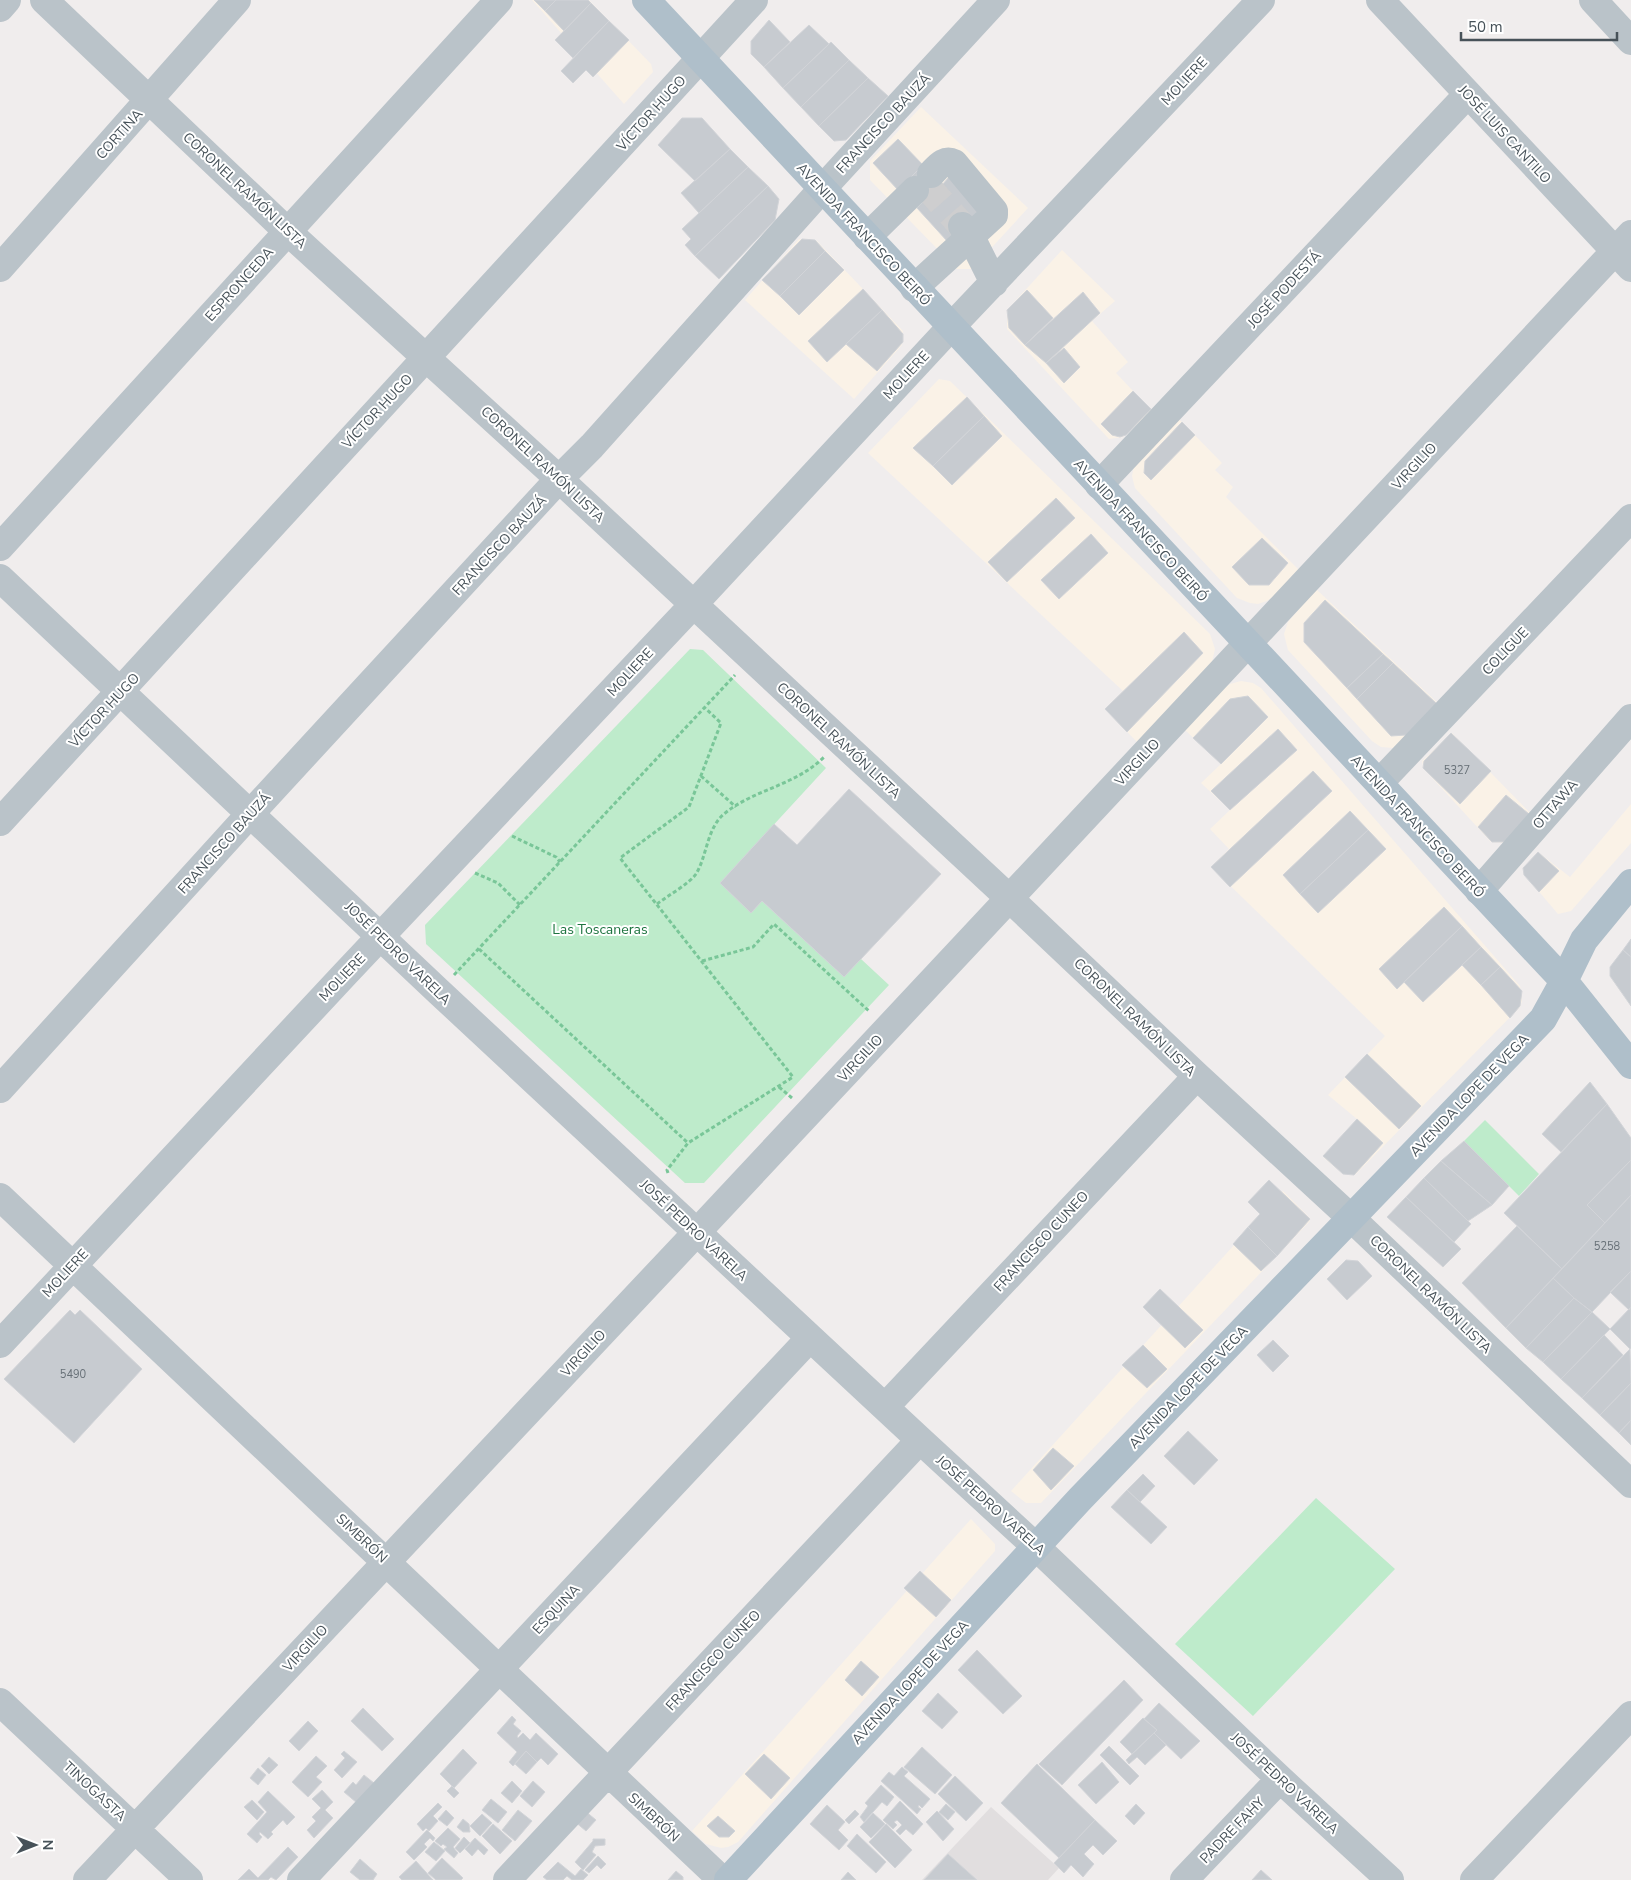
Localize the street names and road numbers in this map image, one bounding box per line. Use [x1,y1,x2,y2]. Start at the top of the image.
street label: MOLIERE [1157,53,1212,110]
street label: FRANCISCO BAUZÁ [832,69,935,178]
street label: VÍCTOR HUGO [612,71,690,156]
street label: JOSÉ LUIS CANTILO [1453,80,1555,188]
street label: CORTINA [92,105,147,164]
street label: CORONEL RAMÓN LISTA [179,128,311,253]
street label: AVENIDA FRANCISCO BEIRÓ [792,159,935,310]
street label: ESPRONCEDA [201,243,278,326]
street label: JOSÉ PODESTÁ [1243,246,1325,333]
street label: MOLIERE [879,347,934,404]
street label: VÍCTOR HUGO [337,370,417,454]
street label: CORONEL RAMÓN LISTA [477,402,609,527]
street label: VIRGILIO [1387,439,1441,495]
street label: AVENIDA FRANCISCO BEIRÓ [1069,455,1212,606]
street label: FRANCISCO BAUZÁ [448,491,551,600]
street label: COLIGUE [1478,623,1533,679]
street label: MOLIERE [603,644,658,701]
street label: VÍCTOR HUGO [64,669,144,753]
street label: CORONEL RAMÓN LISTA [773,678,905,803]
street label: VIRGILIO [1110,735,1164,791]
street label: AVENIDA FRANCISCO BEIRÓ [1346,751,1489,902]
street label: OTTAWA [1528,775,1582,833]
street label: FRANCISCO BAUZÁ [174,788,275,898]
street label: JOSÉ PEDRO VARELA [340,897,455,1009]
street label: MOLIERE [315,949,370,1005]
street label: CORONEL RAMÓN LISTA [1069,954,1200,1081]
street label: AVENIDA LOPE DE VEGA [1406,1030,1533,1161]
street label: VIRGILIO [833,1031,887,1087]
street label: JOSÉ PEDRO VARELA [635,1175,752,1285]
street label: FRANCISCO CUNEO [990,1187,1093,1296]
street label: CORONEL RAMÓN LISTA [1365,1231,1496,1358]
street label: MOLIERE [38,1245,93,1302]
street label: AVENIDA LOPE DE VEGA [1125,1322,1252,1453]
street label: VIRGILIO [556,1326,610,1382]
street label: JOSÉ PEDRO VARELA [931,1451,1049,1560]
street label: SIMBRÓN [332,1510,392,1567]
street label: ESQUINA [528,1580,584,1638]
street label: FRANCISCO CUNEO [662,1606,765,1715]
street label: AVENIDA LOPE DE VEGA [848,1616,973,1749]
street label: VIRGILIO [278,1621,332,1677]
street label: JOSÉ PEDRO VARELA [1226,1728,1343,1838]
street label: TINOGASTA [59,1757,130,1825]
street label: SIMBRÓN [624,1789,684,1846]
street label: PADRE FAHY [1196,1792,1269,1868]

